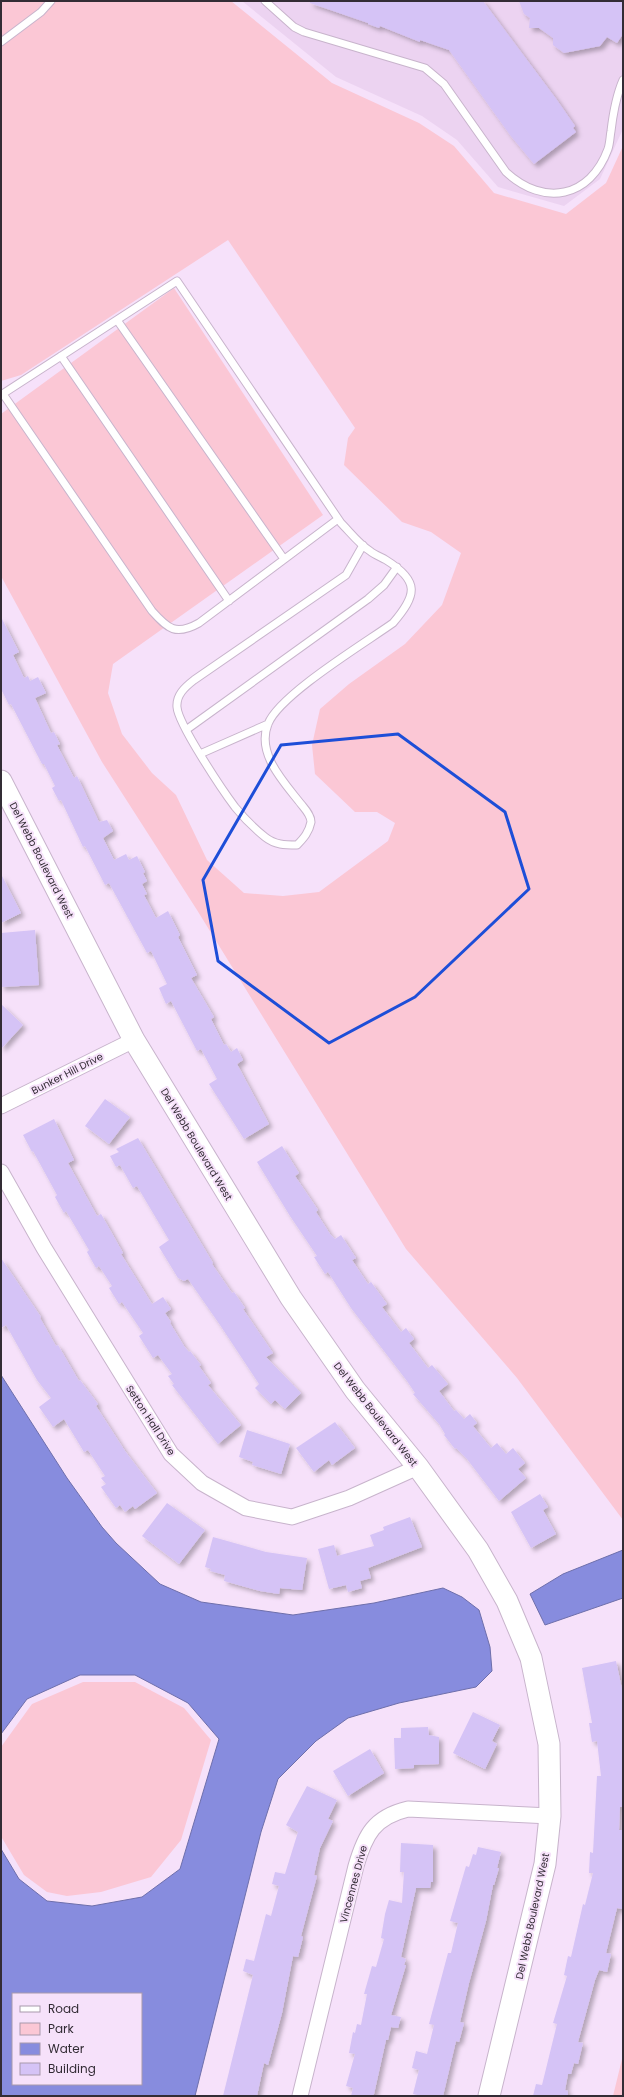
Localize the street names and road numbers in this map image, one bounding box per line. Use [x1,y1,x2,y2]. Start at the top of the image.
street label: Del Webb Boulevard West [6,800,78,921]
street label: Bunker Hill Drive [29,1049,106,1098]
street label: Del Webb Boulevard West [157,1085,236,1203]
street label: Del Webb Boulevard West [330,1359,421,1470]
street label: Setton Hall Drive [122,1382,179,1458]
street label: Vincennes Drive [336,1844,371,1925]
street label: Del Webb Boulevard West [512,1851,553,1981]

